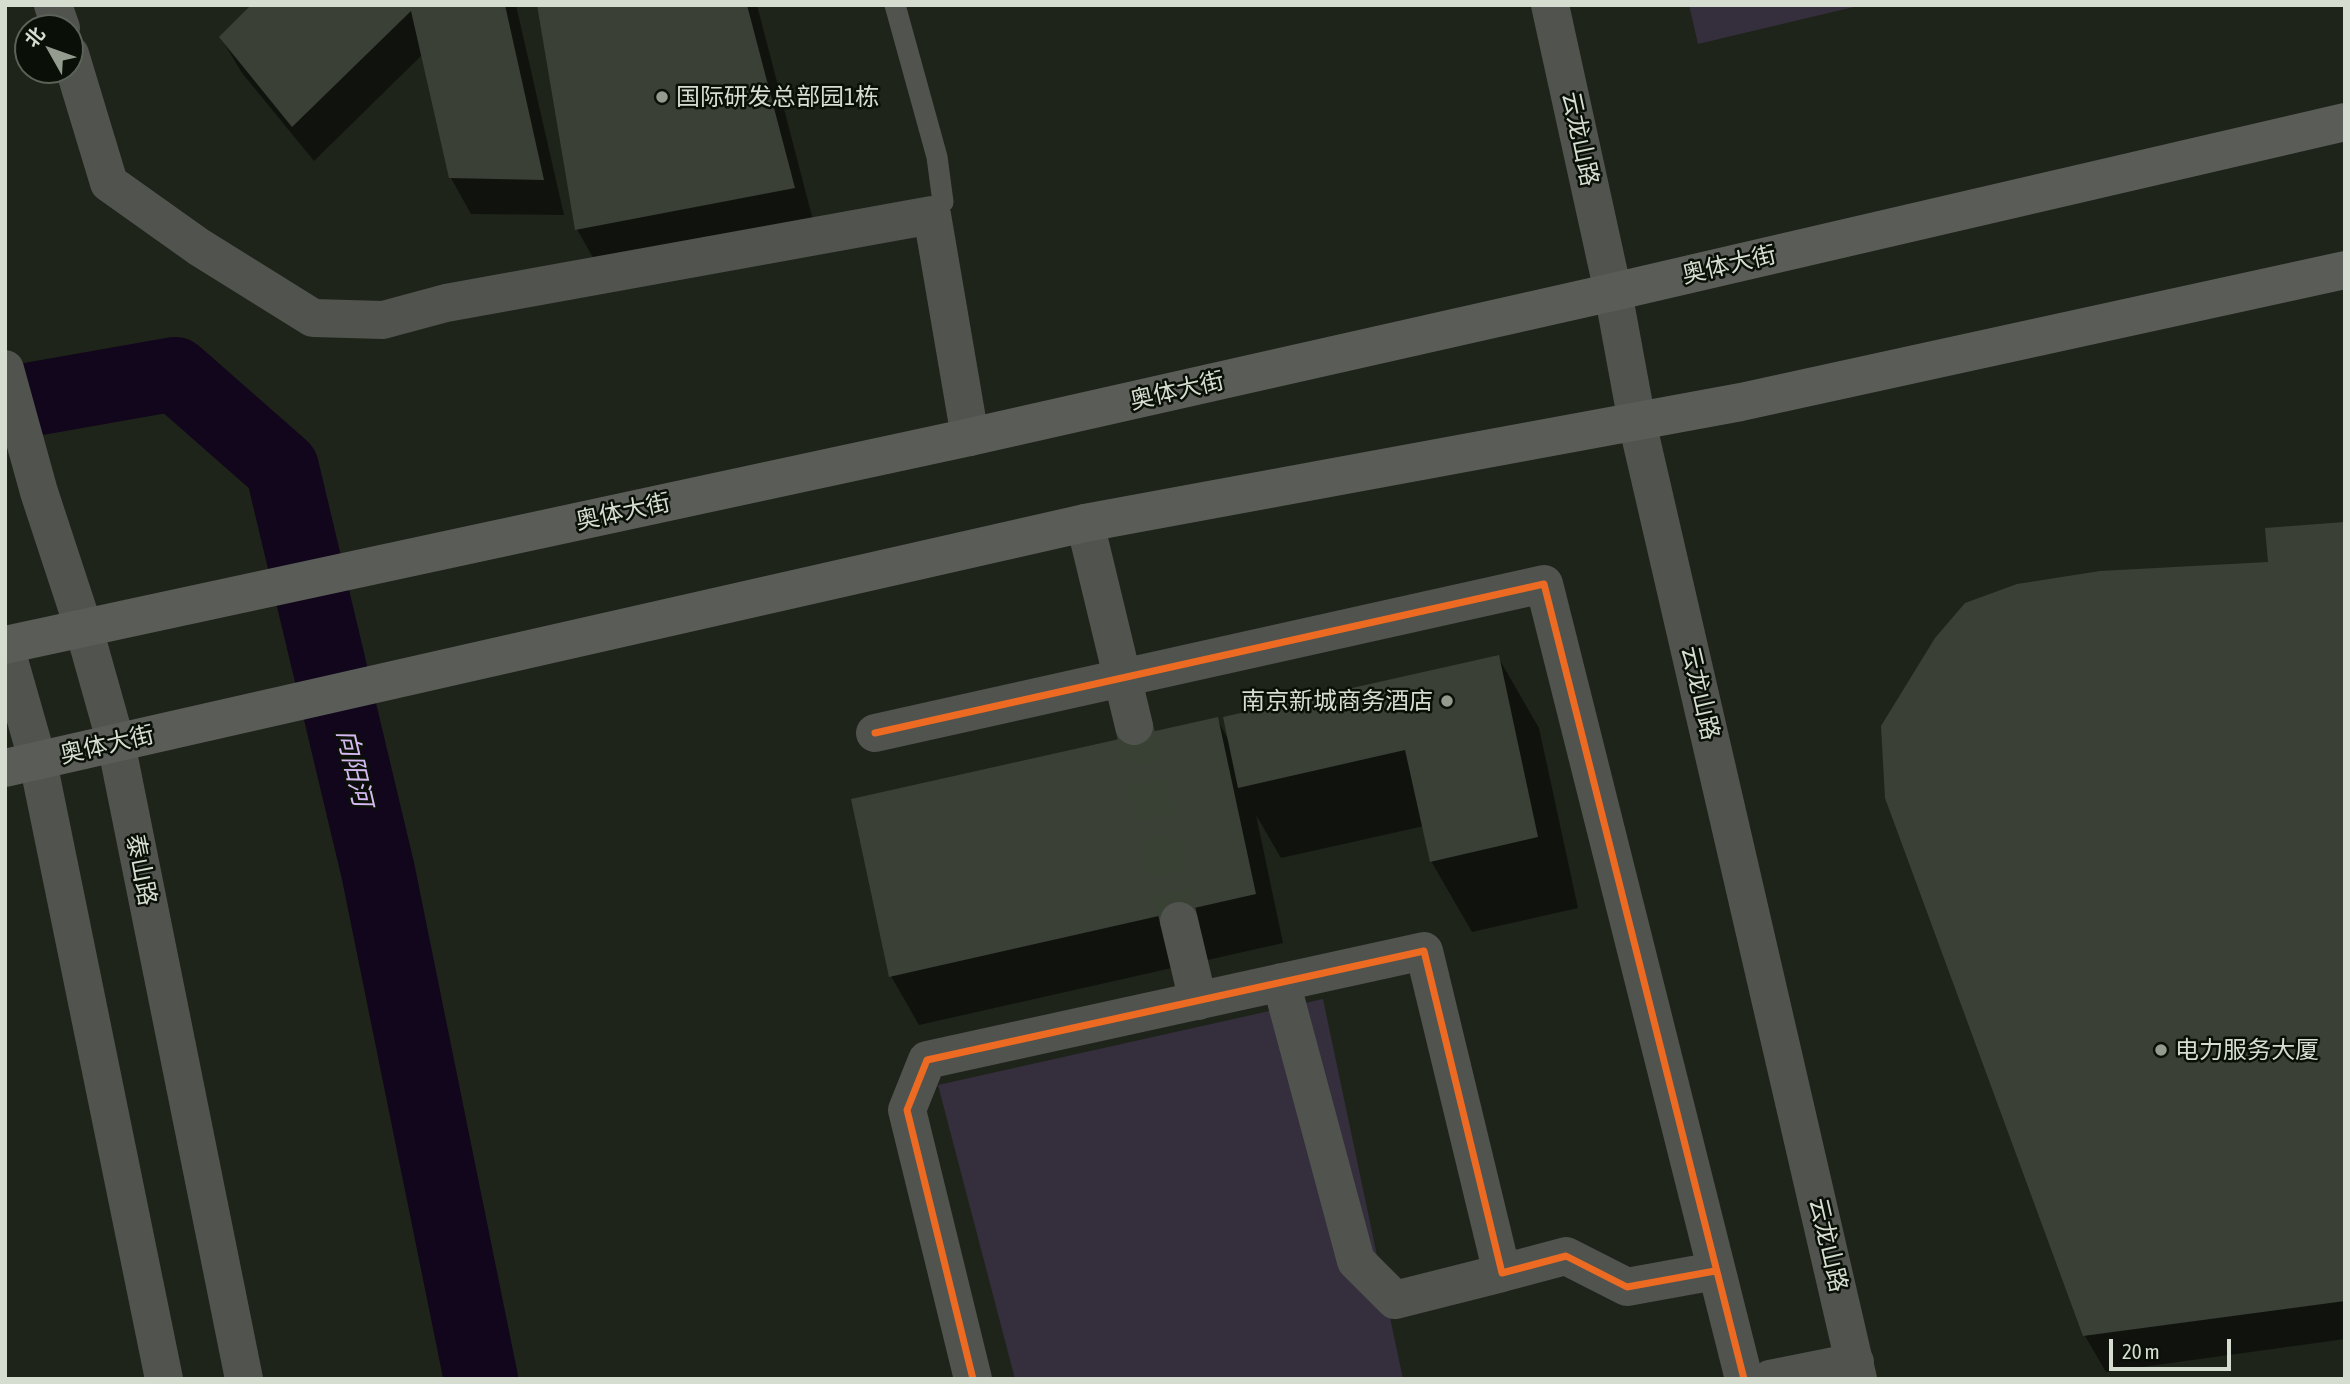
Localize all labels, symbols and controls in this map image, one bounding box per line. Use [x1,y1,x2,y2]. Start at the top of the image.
north arrow [14,14,84,84]
text: 北 [20,22,49,51]
place label: 国际研发总部园1栋 [676,83,879,111]
marker: 国际研发总部园1栋 [654,89,670,105]
street label: 云龙山路 [1556,89,1604,189]
street label: 奥体大街 [1679,240,1779,290]
street label: 奥体大街 [1127,366,1227,416]
street label: 奥体大街 [573,488,673,536]
street label: 云龙山路 [1675,643,1725,743]
place label: 南京新城商务酒店 [1241,687,1433,715]
marker: 南京新城商务酒店 [1439,693,1455,709]
street label: 奥体大街 [57,720,157,770]
water label: 向阳河 [330,726,378,810]
street label: 泰山路 [120,832,162,908]
place label: 电力服务大厦 [2175,1036,2319,1064]
marker: 电力服务大厦 [2153,1042,2169,1058]
street label: 云龙山路 [1803,1195,1853,1295]
scale bar [2112,1324,2234,1368]
text: 20 m [2122,1339,2160,1363]

